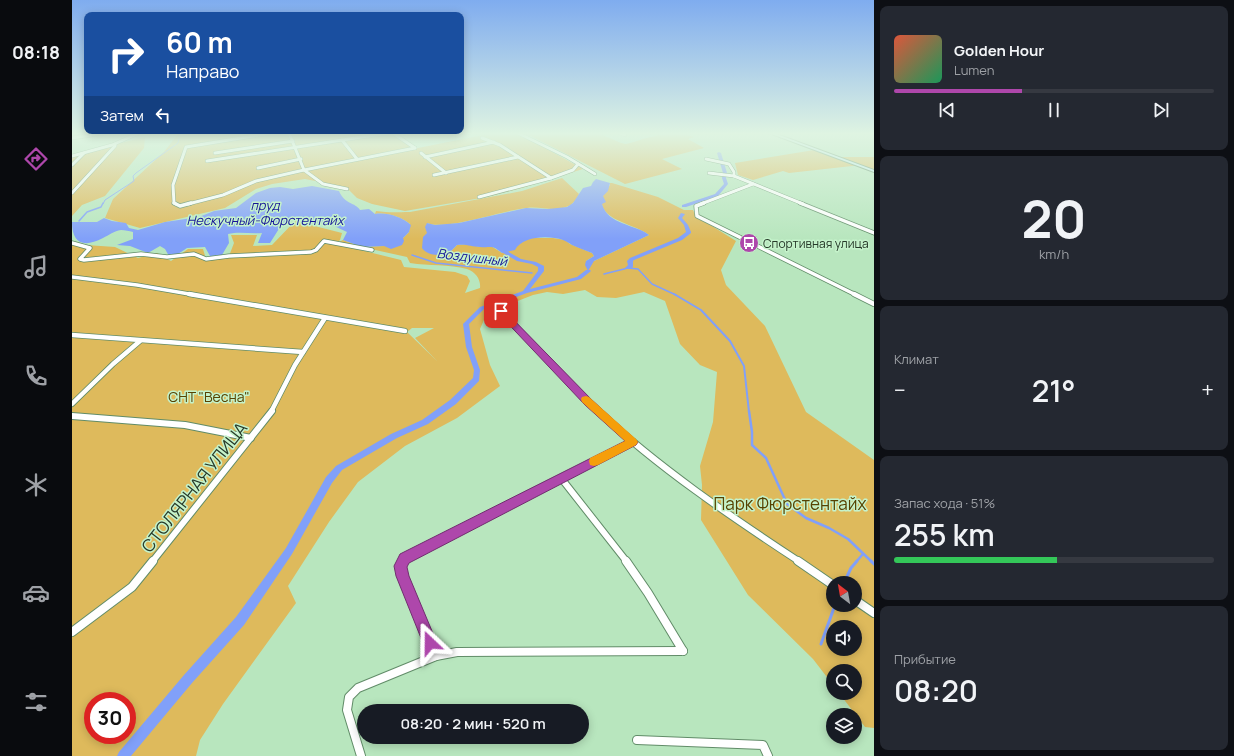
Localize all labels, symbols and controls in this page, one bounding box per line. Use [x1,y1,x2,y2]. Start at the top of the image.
text: 60 m [166,23,233,61]
icon: right [100,28,152,80]
text: 08:18 [12,40,60,64]
text: Golden Hour [954,40,1044,61]
text: Направо [166,59,240,83]
text: Lumen [954,61,994,79]
icon: previous [936,99,958,121]
icon: pause [1043,99,1065,121]
icon: next [1150,99,1172,121]
icon: left [152,104,174,126]
text: Затем [100,105,144,126]
icon: directions [22,145,50,173]
text: 20 [1021,183,1087,254]
water label: пруд Нескучный-Фюрстентайх [186,196,346,229]
bus stop icon: Спортивная улица [738,232,760,254]
place label: Спортивная улица [763,235,869,252]
water label: Воздушный [436,244,510,270]
text: km/h [1039,245,1069,263]
icon: music [22,253,50,281]
pin [484,294,518,328]
icon: arrive [490,300,512,322]
text: Климат [894,350,939,368]
icon: phone [22,362,50,390]
text: 21° [1032,370,1075,411]
text: − [894,375,906,405]
text: + [1201,375,1214,405]
park label: СНТ "Весна" [168,387,250,406]
street label: СТОЛЯРНАЯ УЛИЦА [136,417,252,557]
icon: climate [22,471,50,499]
park label: Парк Фюрстентайх [714,492,866,515]
text: Запас хода · 51% [894,494,995,512]
text: 255 km [894,514,995,555]
north arrow [826,576,862,612]
map controls [826,576,862,744]
icon: car [22,579,50,607]
button: sound [826,620,862,656]
position arrow [409,622,451,664]
text: Прибытие [894,650,956,668]
button: search [826,664,862,700]
text: 08:20 [894,670,978,711]
icon: filters [22,688,50,716]
speed limit sign: 30 [84,692,136,744]
button: layers [826,708,862,744]
text: 08:20 · 2 мин · 520 m [400,713,546,734]

